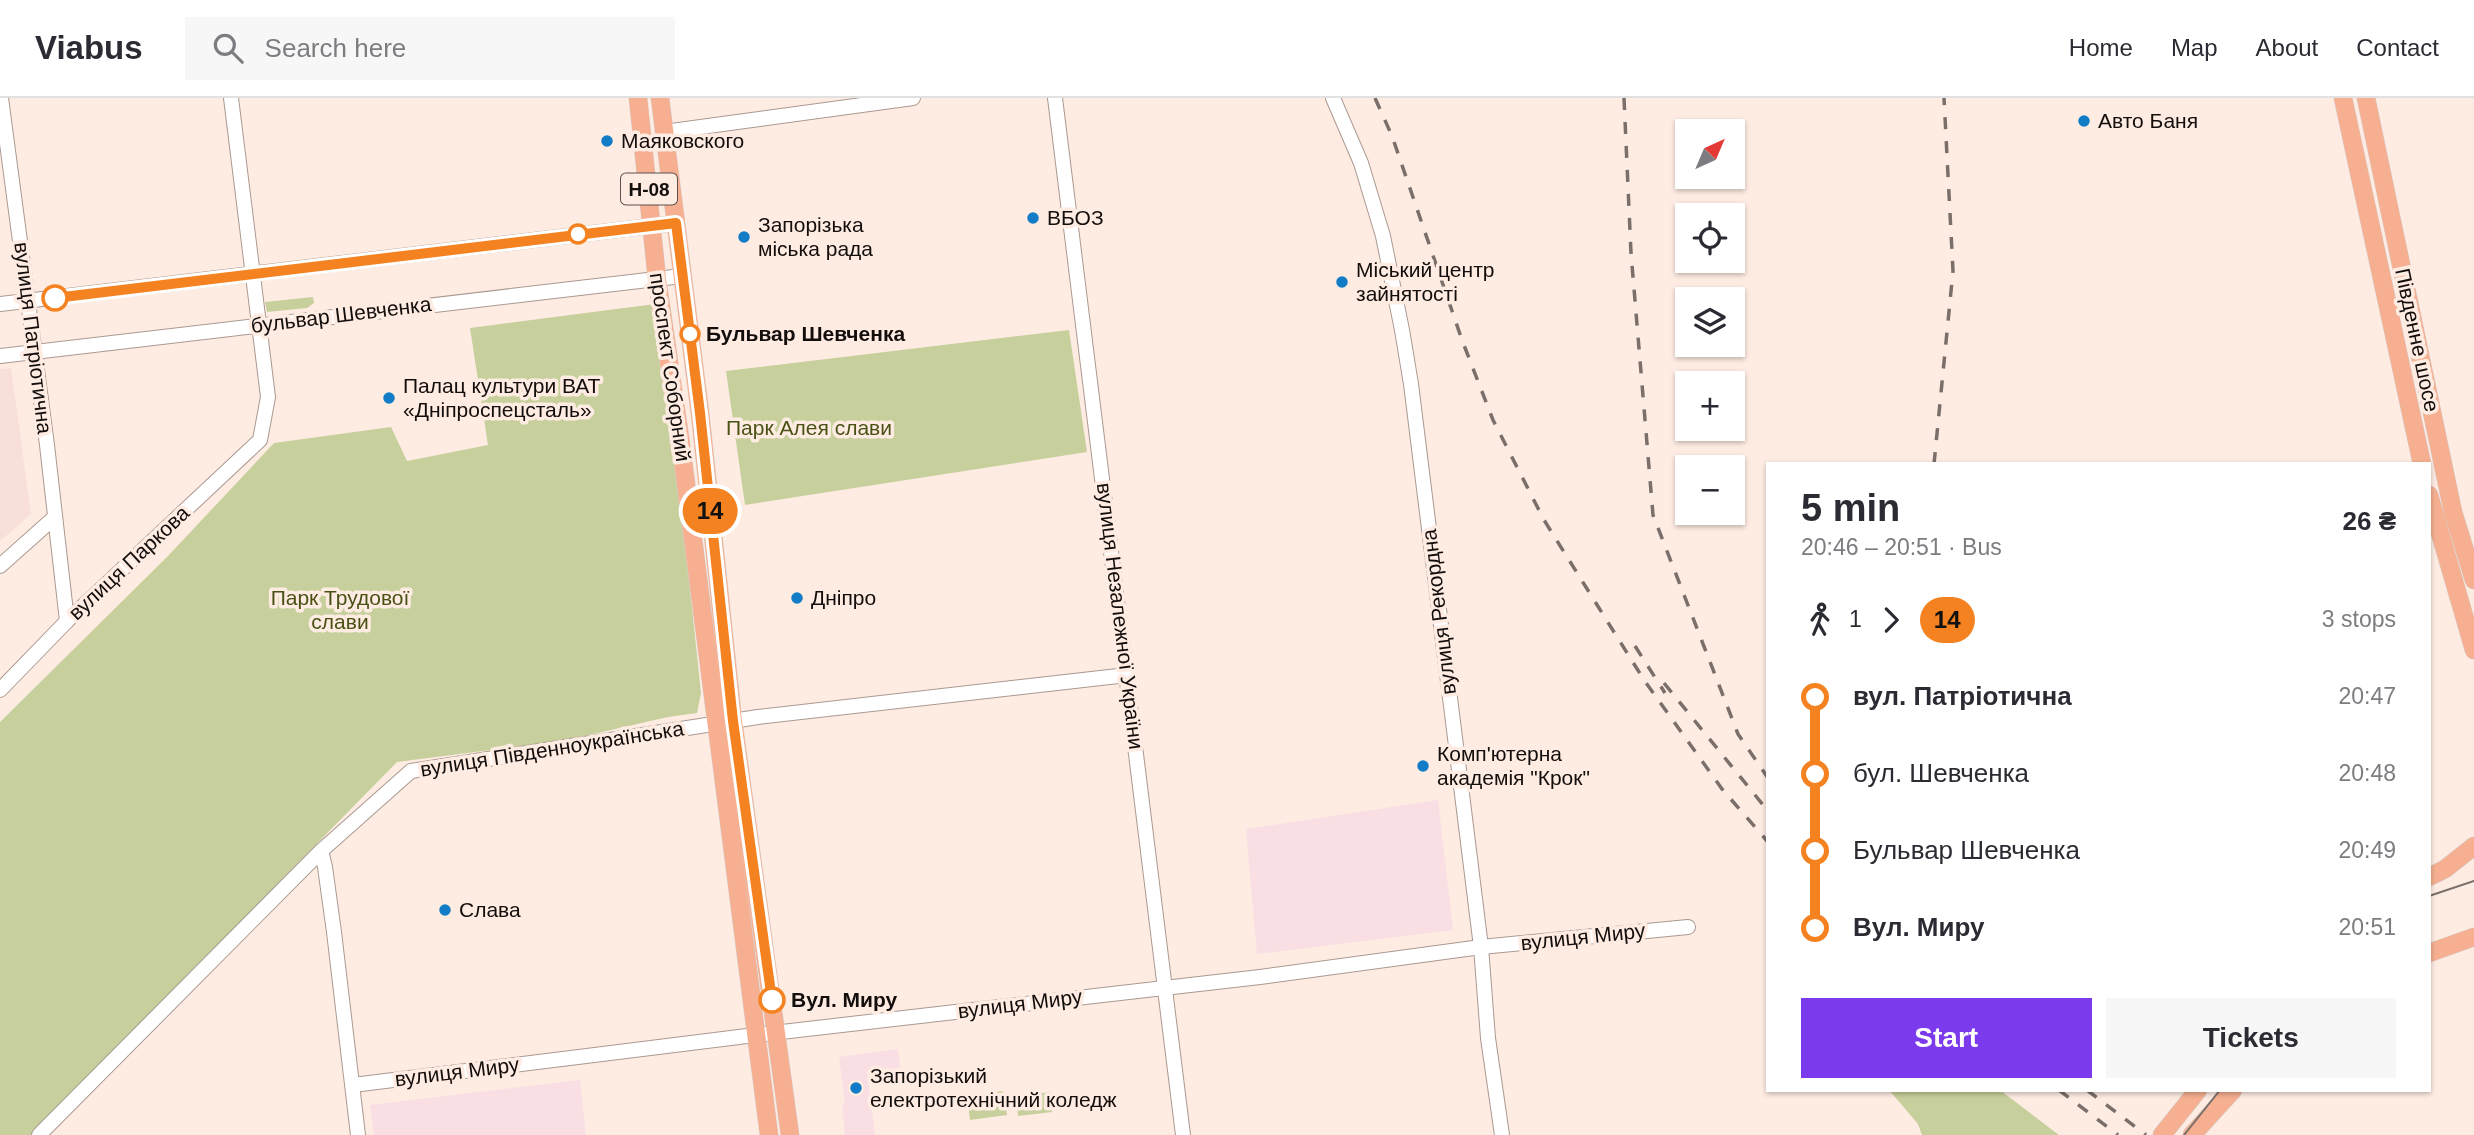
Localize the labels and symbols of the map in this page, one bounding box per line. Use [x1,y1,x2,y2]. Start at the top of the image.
place label: Авто Баня [2098,109,2198,132]
marker: Авто Баня [2076,113,2092,129]
north arrow [1675,119,1745,189]
place label: Маяковского [621,129,744,152]
marker: Маяковского [599,133,615,149]
road number: Н-08 [621,174,677,204]
place label: ВБОЗ [1047,206,1104,229]
marker: ВБОЗ [1025,210,1041,226]
place label: Запорізька міська рада [758,213,873,260]
unlabelled marker [568,224,588,244]
marker: Запорізька міська рада [736,229,752,245]
street label: вулиця Патріотична [10,241,57,435]
place label: Міський центр зайнятості [1356,258,1494,305]
street label: Південне шосе [2391,266,2444,414]
street label: проспект Соборний [646,271,695,463]
marker: Міський центр зайнятості [1334,274,1350,290]
unlabelled marker [42,285,68,311]
street label: бульвар Шевченка [249,292,433,337]
place label: Бульвар Шевченка [706,322,905,345]
marker: Бульвар Шевченка [680,324,700,344]
place label: Палац культури ВАТ «Дніпроспецсталь» [403,374,601,421]
marker: Палац культури ВАТ «Дніпроспецсталь» [381,390,397,406]
park label: Парк Алея слави [726,416,892,439]
street label: вулиця Незалежної України [1093,481,1148,751]
line badge: 14 [678,488,742,534]
street label: вулиця Паркова [64,501,194,624]
street label: вулиця Рекордна [1417,528,1460,696]
park label: Парк Трудової слави [271,586,410,633]
place label: Дніпро [811,586,876,609]
marker: Дніпро [789,590,805,606]
street label: вулиця Південноукраїнська [419,716,686,781]
place label: Комп'ютерна академія "Крок" [1437,742,1590,789]
marker: Комп'ютерна академія "Крок" [1415,758,1431,774]
place label: Слава [459,898,521,921]
marker: Слава [437,902,453,918]
street label: вулиця Миру [1520,918,1647,954]
street label: вулиця Миру [956,984,1084,1023]
marker: Вул. Миру [759,987,785,1013]
place label: Вул. Миру [791,988,898,1011]
street label: вулиця Миру [393,1052,521,1091]
place label: Запорізький електротехнічний коледж [870,1064,1116,1111]
marker: Запорізький електротехнічний коледж [848,1080,864,1096]

